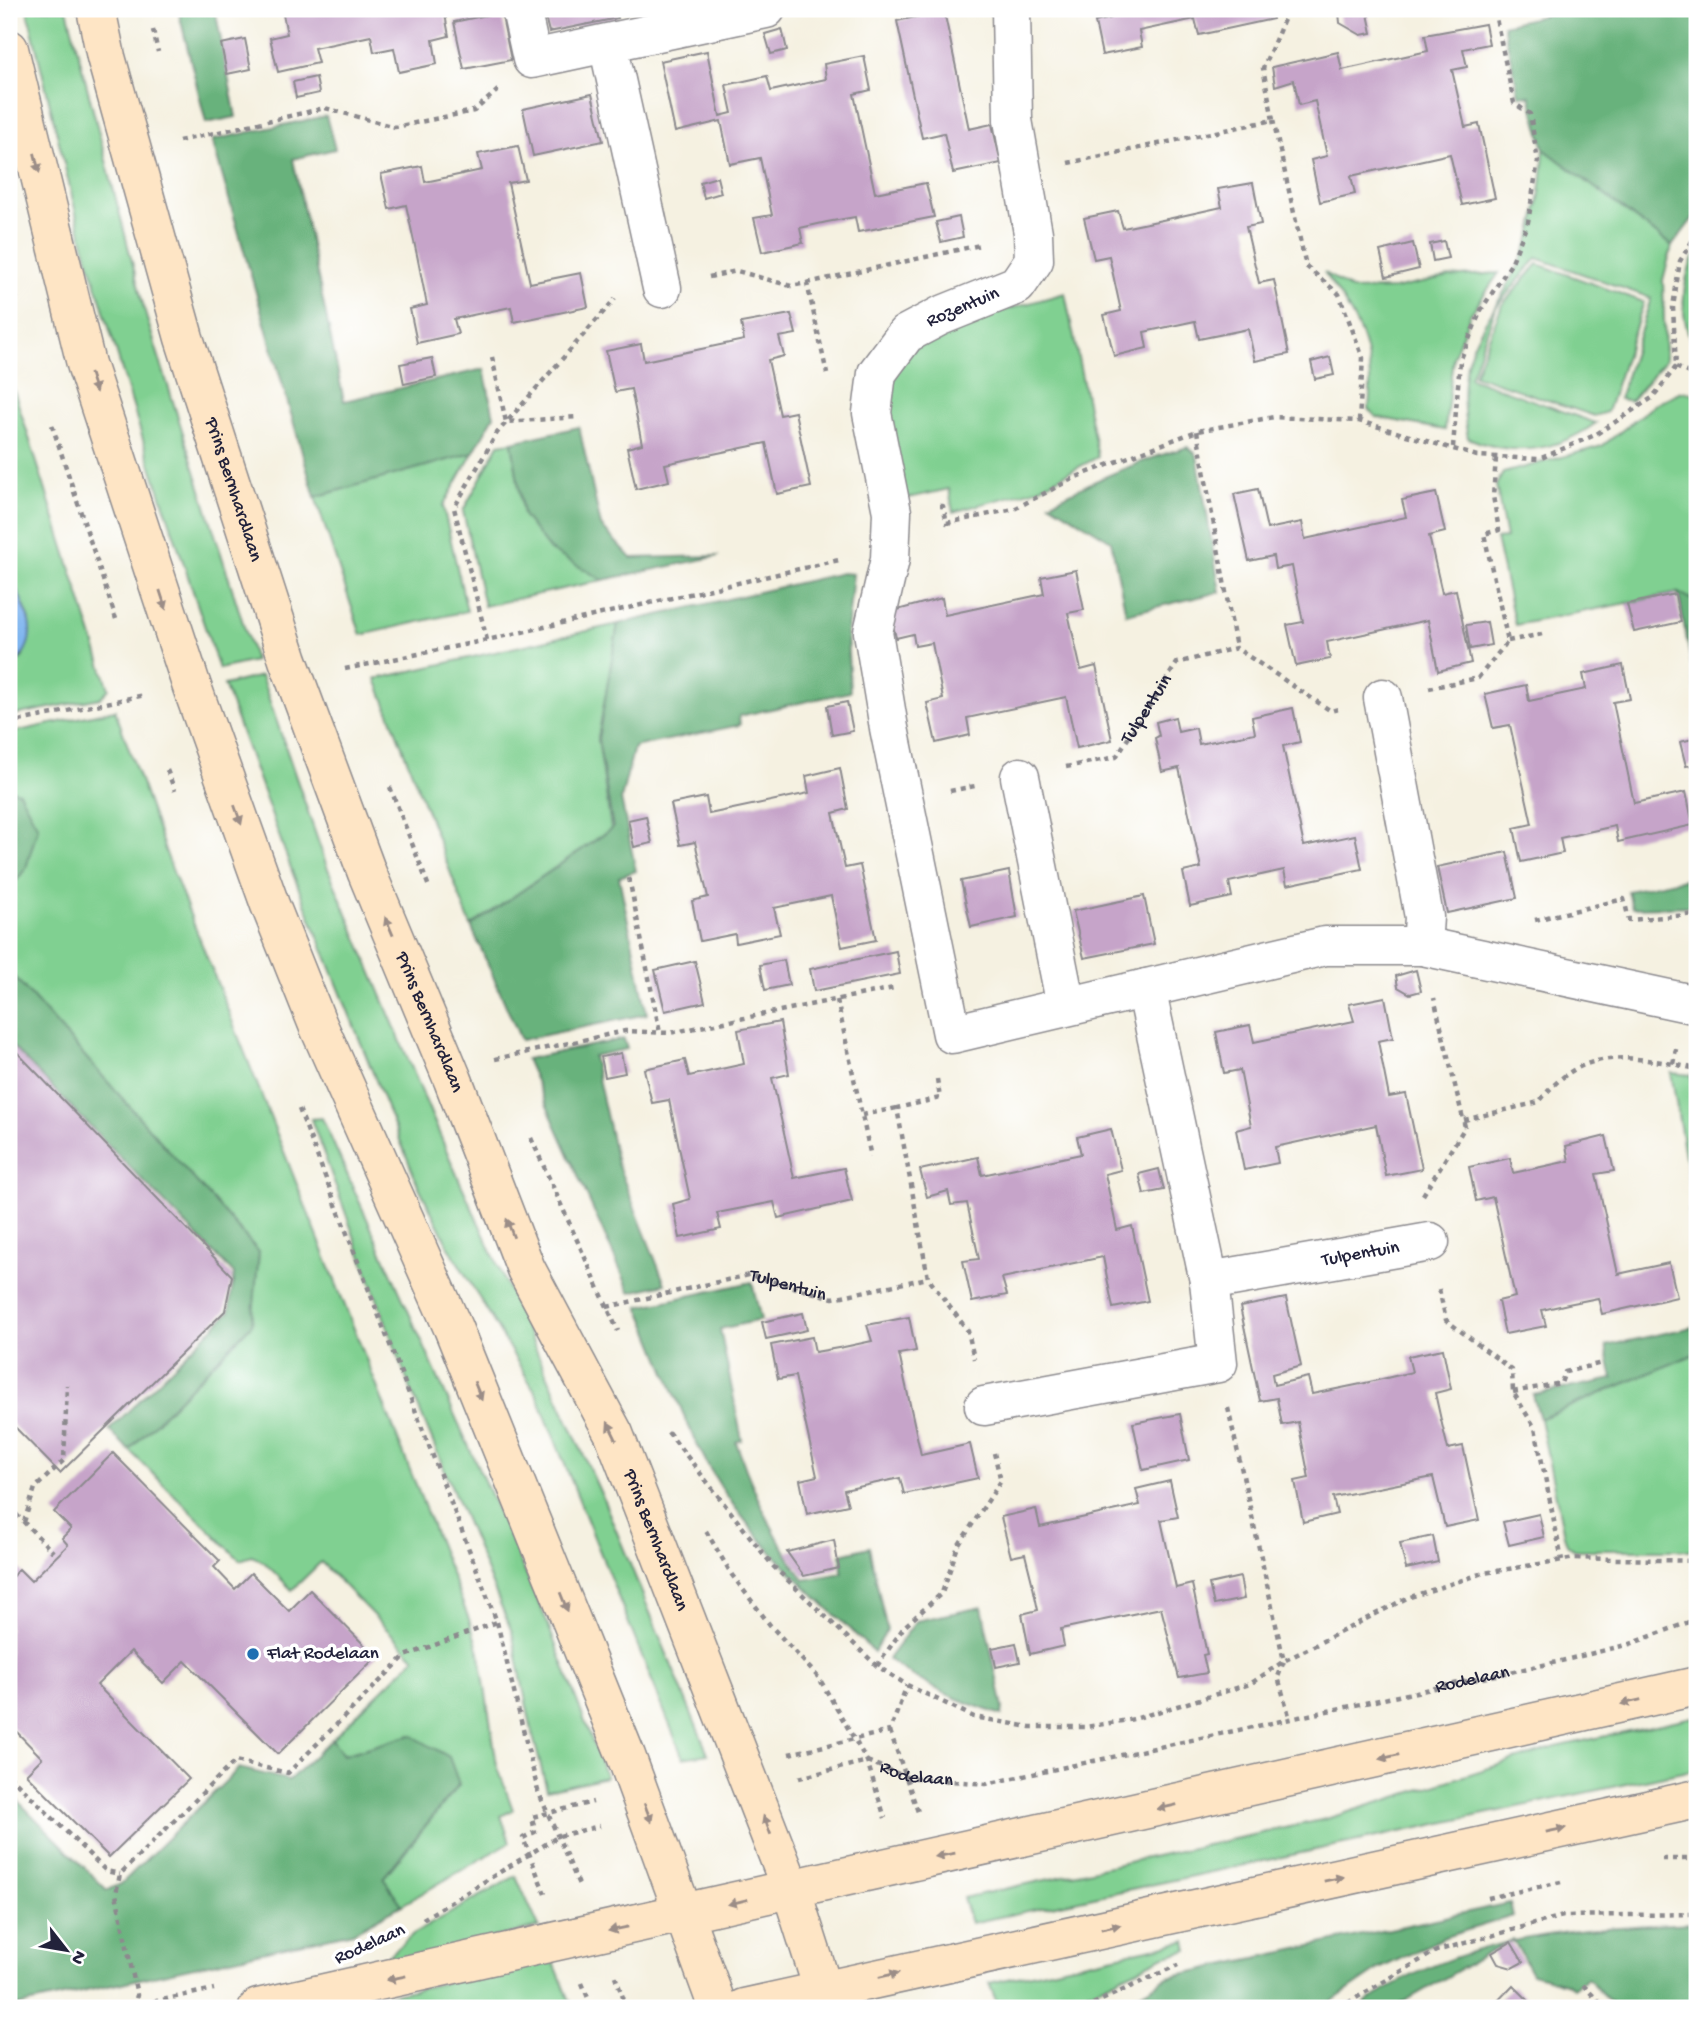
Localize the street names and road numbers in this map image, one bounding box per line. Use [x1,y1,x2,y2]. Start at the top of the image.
street label: Rozentuin [923,282,1003,334]
street label: Prins Bernhardlaan [199,414,267,565]
street label: Tulpentuin [1115,670,1178,749]
street label: Prins Bernhardlaan [389,948,468,1096]
street label: Tulpentuin [1319,1236,1401,1273]
street label: Tulpentuin [746,1264,829,1307]
street label: Prins Bernhardlaan [617,1465,693,1614]
street label: Rodelaan [1433,1661,1512,1699]
street label: Rodelaan [876,1756,954,1793]
street label: Rodelaan [331,1919,409,1971]

